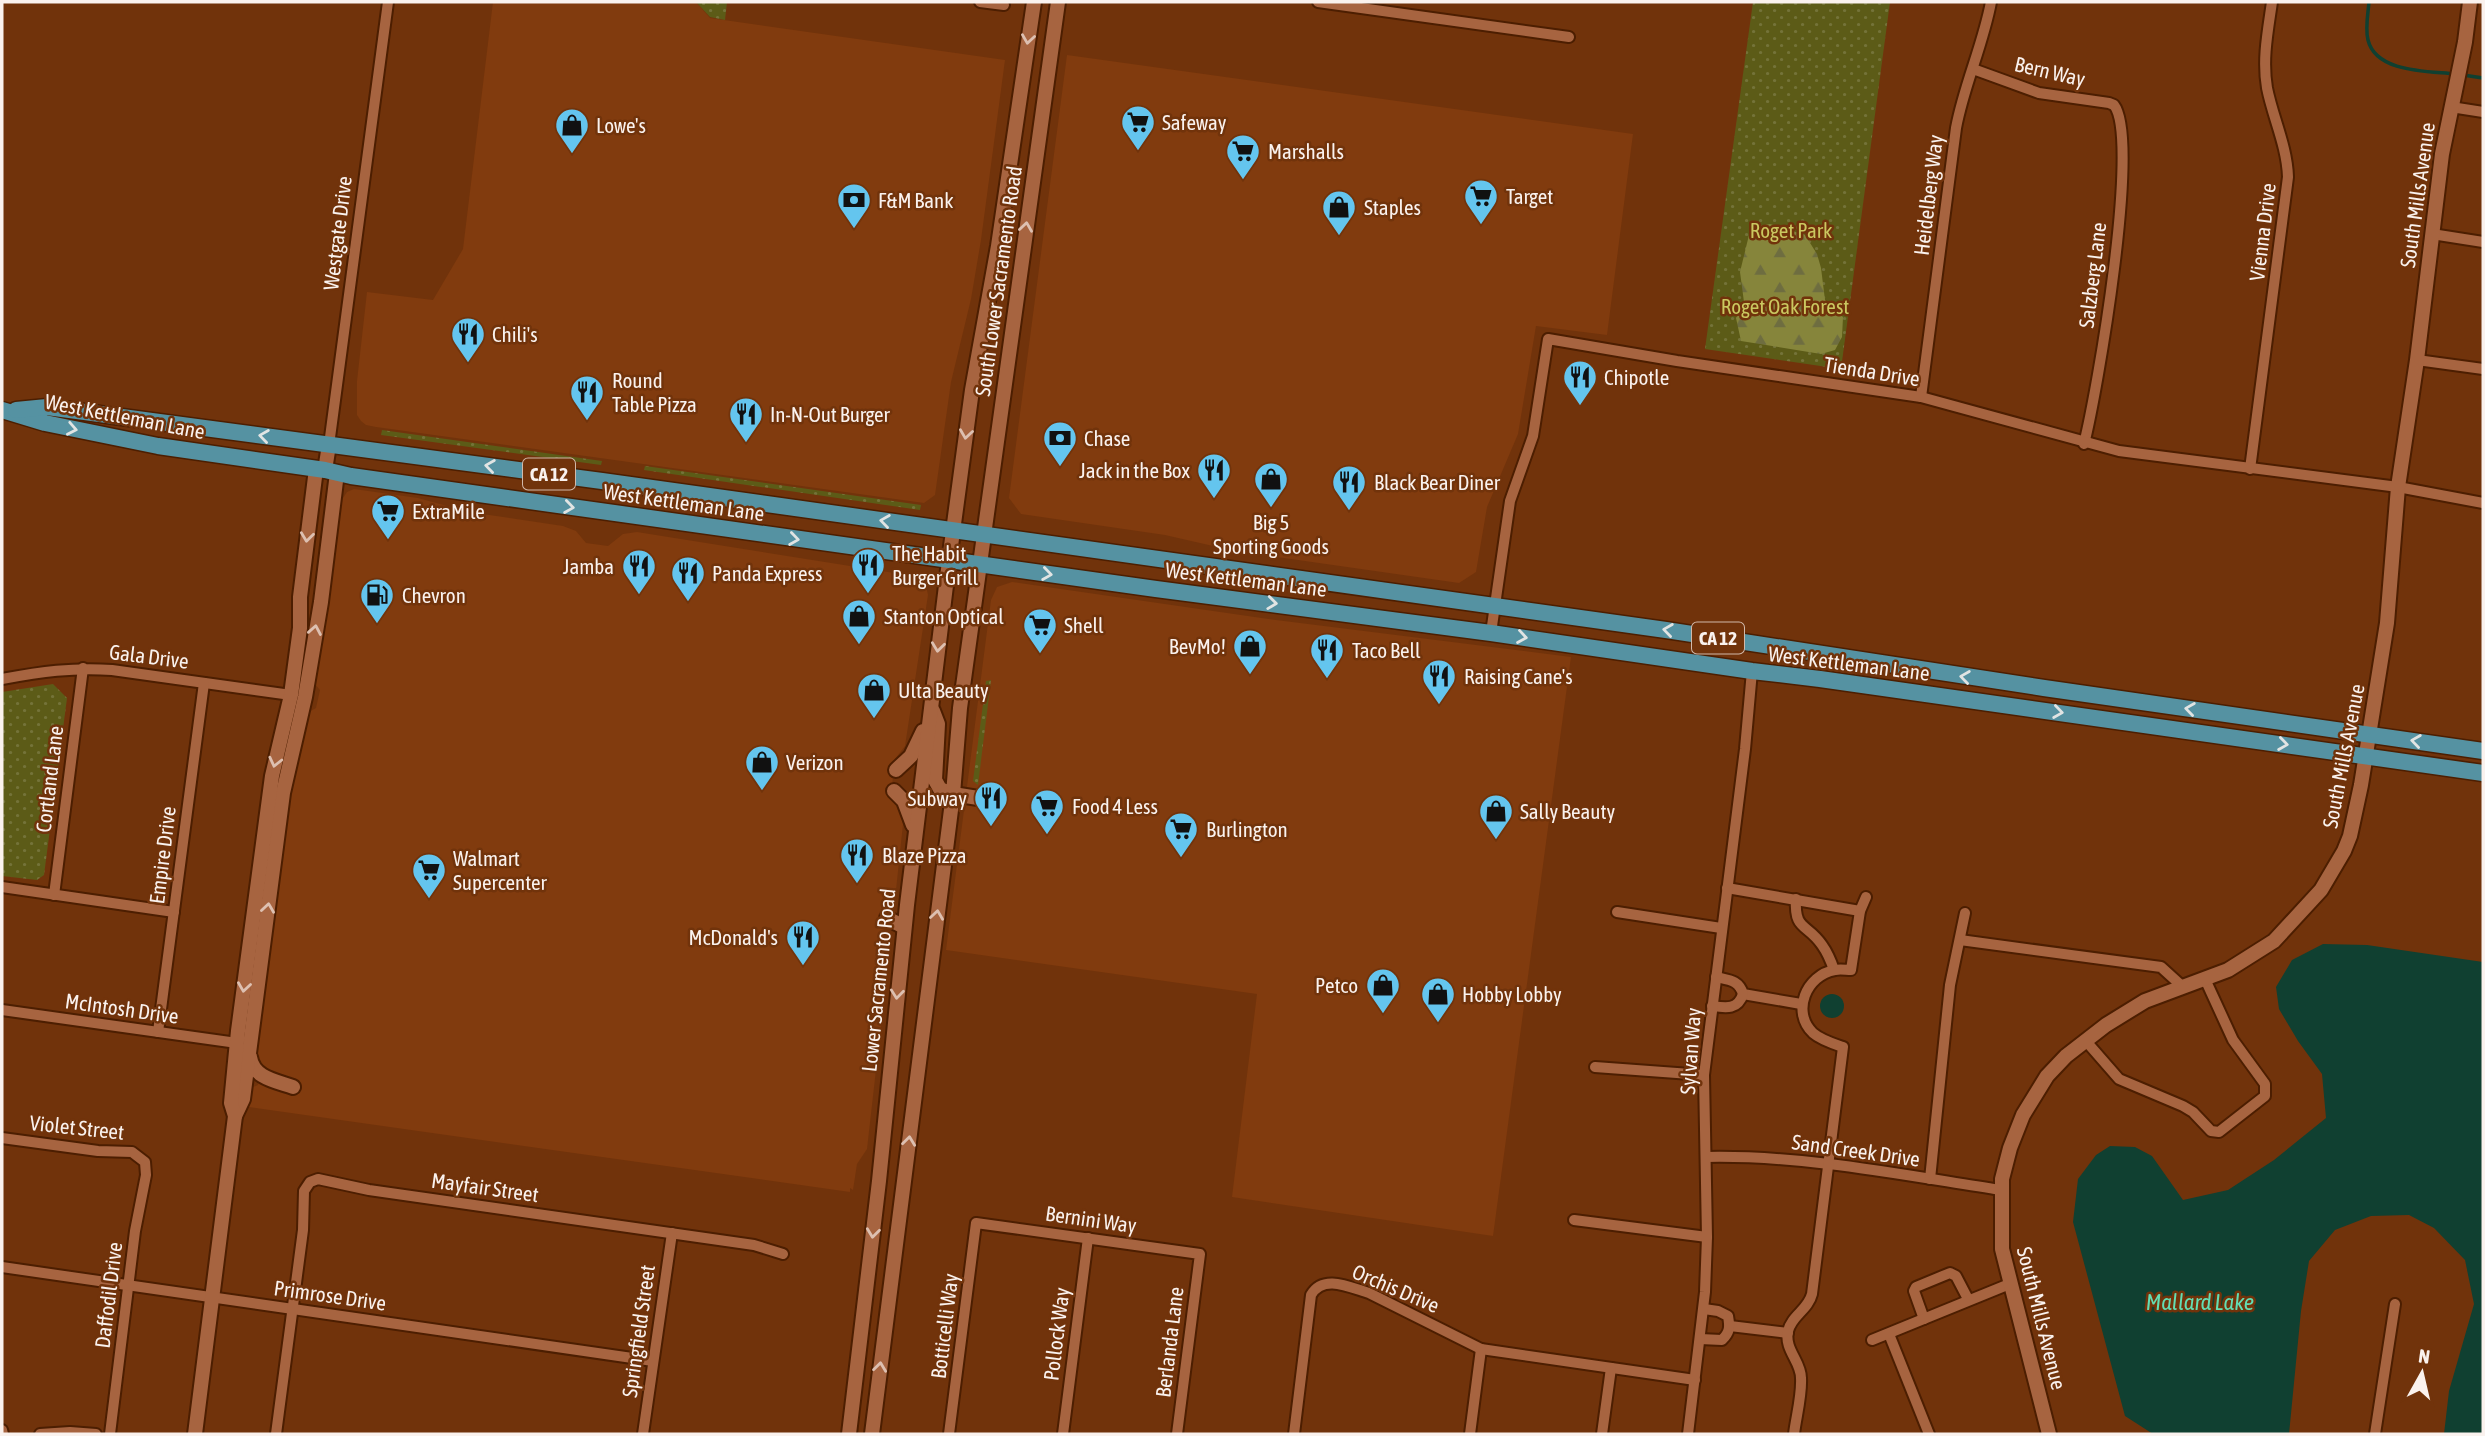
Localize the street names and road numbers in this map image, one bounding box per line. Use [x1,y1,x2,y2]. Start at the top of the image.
street label: Bern Way [2012,51,2088,91]
street label: South Mills Avenue [2395,121,2439,269]
street label: Heidelberg Way [1909,133,1947,257]
street label: South Lower Sacramento Road [970,164,1026,398]
street label: Westgate Drive [318,174,356,292]
street label: Vienna Drive [2244,182,2280,282]
street label: Salzberg Lane [2074,221,2110,329]
street label: Tienda Drive [1822,352,1922,390]
street label: West Kettleman Lane [43,389,207,443]
road number: CA 12 [523,458,575,489]
street label: West Kettleman Lane [602,479,766,525]
street label: West Kettleman Lane [1164,557,1328,601]
road number: CA 12 [1692,622,1744,653]
street label: Gala Drive [108,639,190,673]
street label: West Kettleman Lane [1767,641,1931,685]
street label: South Mills Avenue [2317,682,2369,830]
street label: Cortland Lane [31,724,67,834]
street label: Empire Drive [144,805,180,905]
street label: Lower Sacramento Road [856,887,900,1073]
street label: McIntosh Drive [64,988,180,1028]
street label: Sylvan Way [1675,1006,1705,1095]
street label: Violet Street [29,1110,125,1144]
street label: Sand Creek Drive [1790,1129,1922,1171]
street label: Mayfair Street [430,1168,540,1206]
street label: Bernini Way [1044,1201,1138,1237]
street label: Daffodil Drive [90,1241,126,1349]
street label: South Mills Avenue [2013,1244,2071,1392]
street label: Orchis Drive [1349,1259,1443,1317]
street label: Springfield Street [617,1263,659,1399]
street label: Botticelli Way [926,1272,962,1380]
street label: Primrose Drive [272,1275,388,1315]
street label: Berlanda Lane [1150,1285,1188,1399]
street label: Pollock Way [1038,1286,1074,1382]

